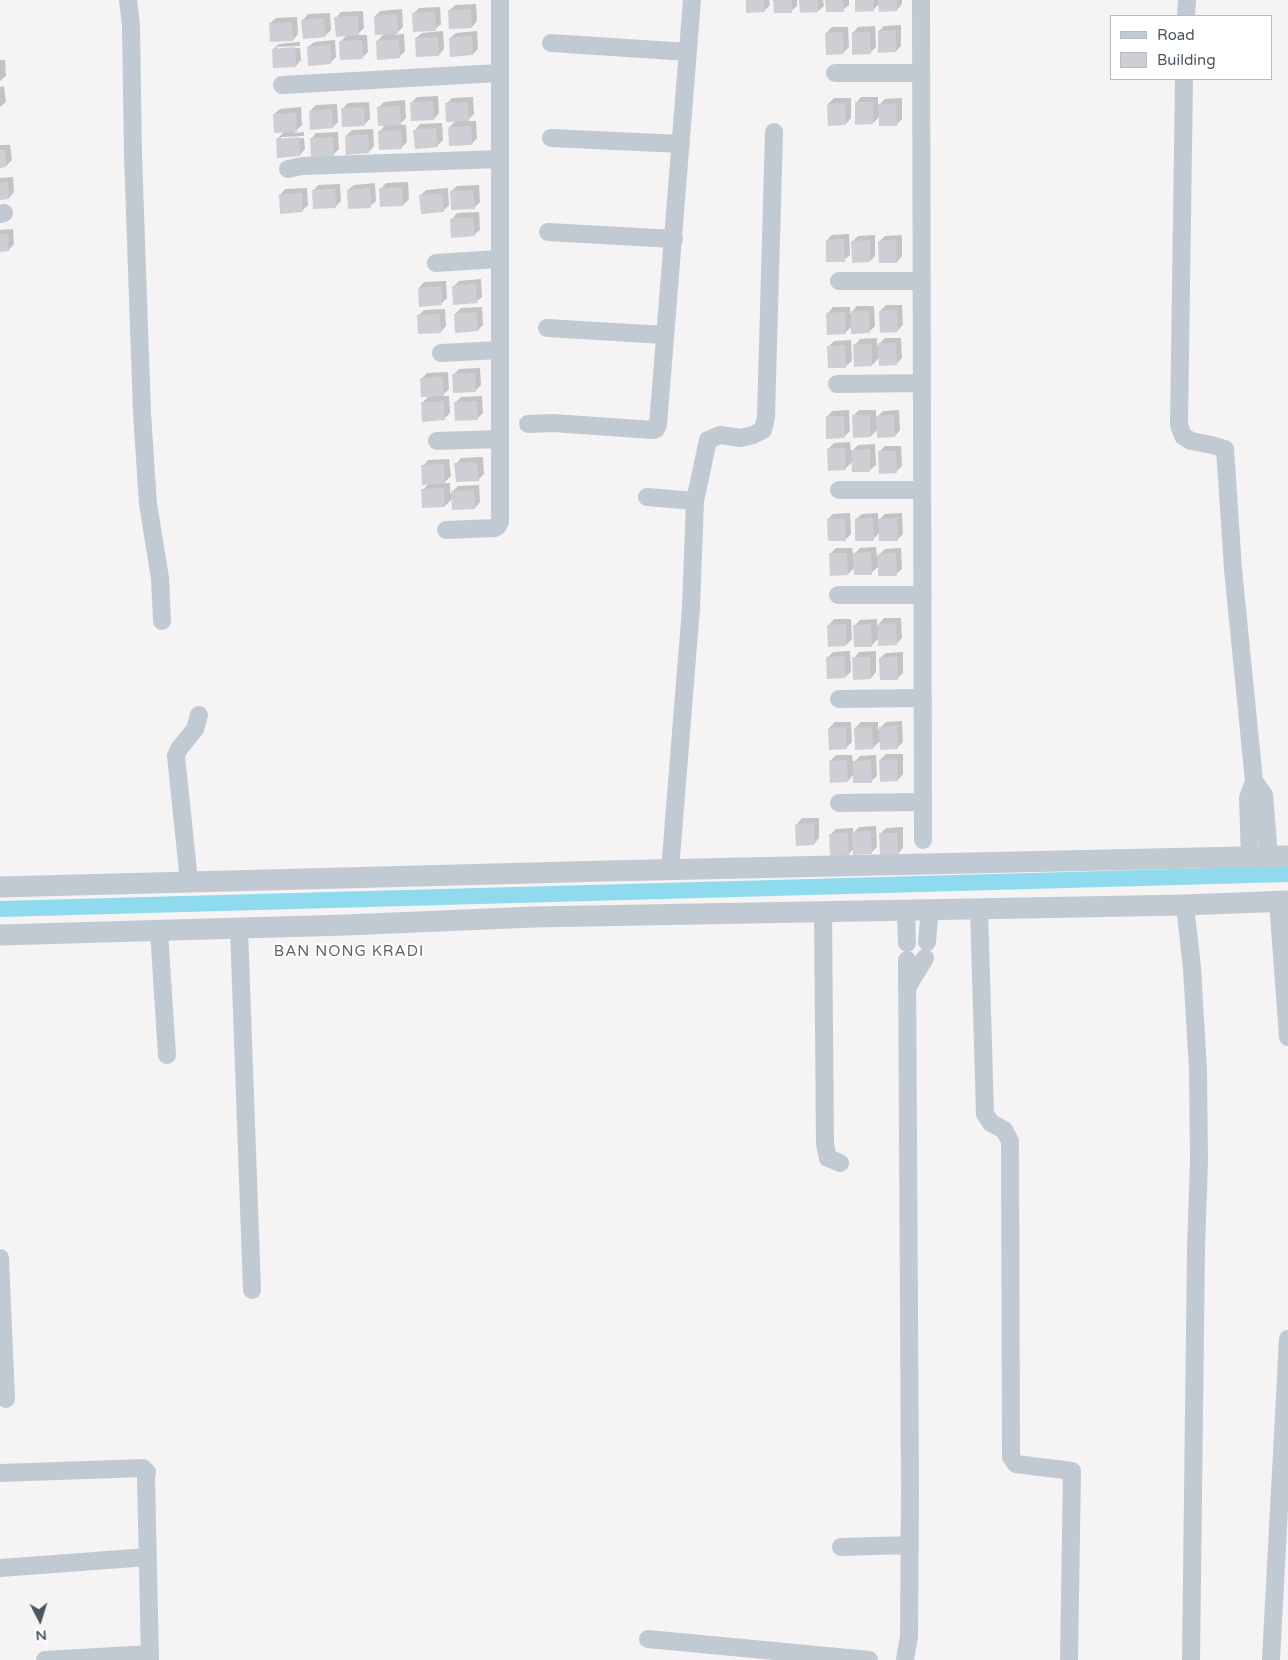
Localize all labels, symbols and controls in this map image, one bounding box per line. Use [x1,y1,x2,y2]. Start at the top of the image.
legend [1110,15,1273,80]
text: Road [1157,26,1195,44]
text: Building [1157,51,1216,69]
district label: BAN NONG KRADI [272,943,426,961]
north arrow [15,1595,65,1645]
text: N [35,1626,48,1644]

